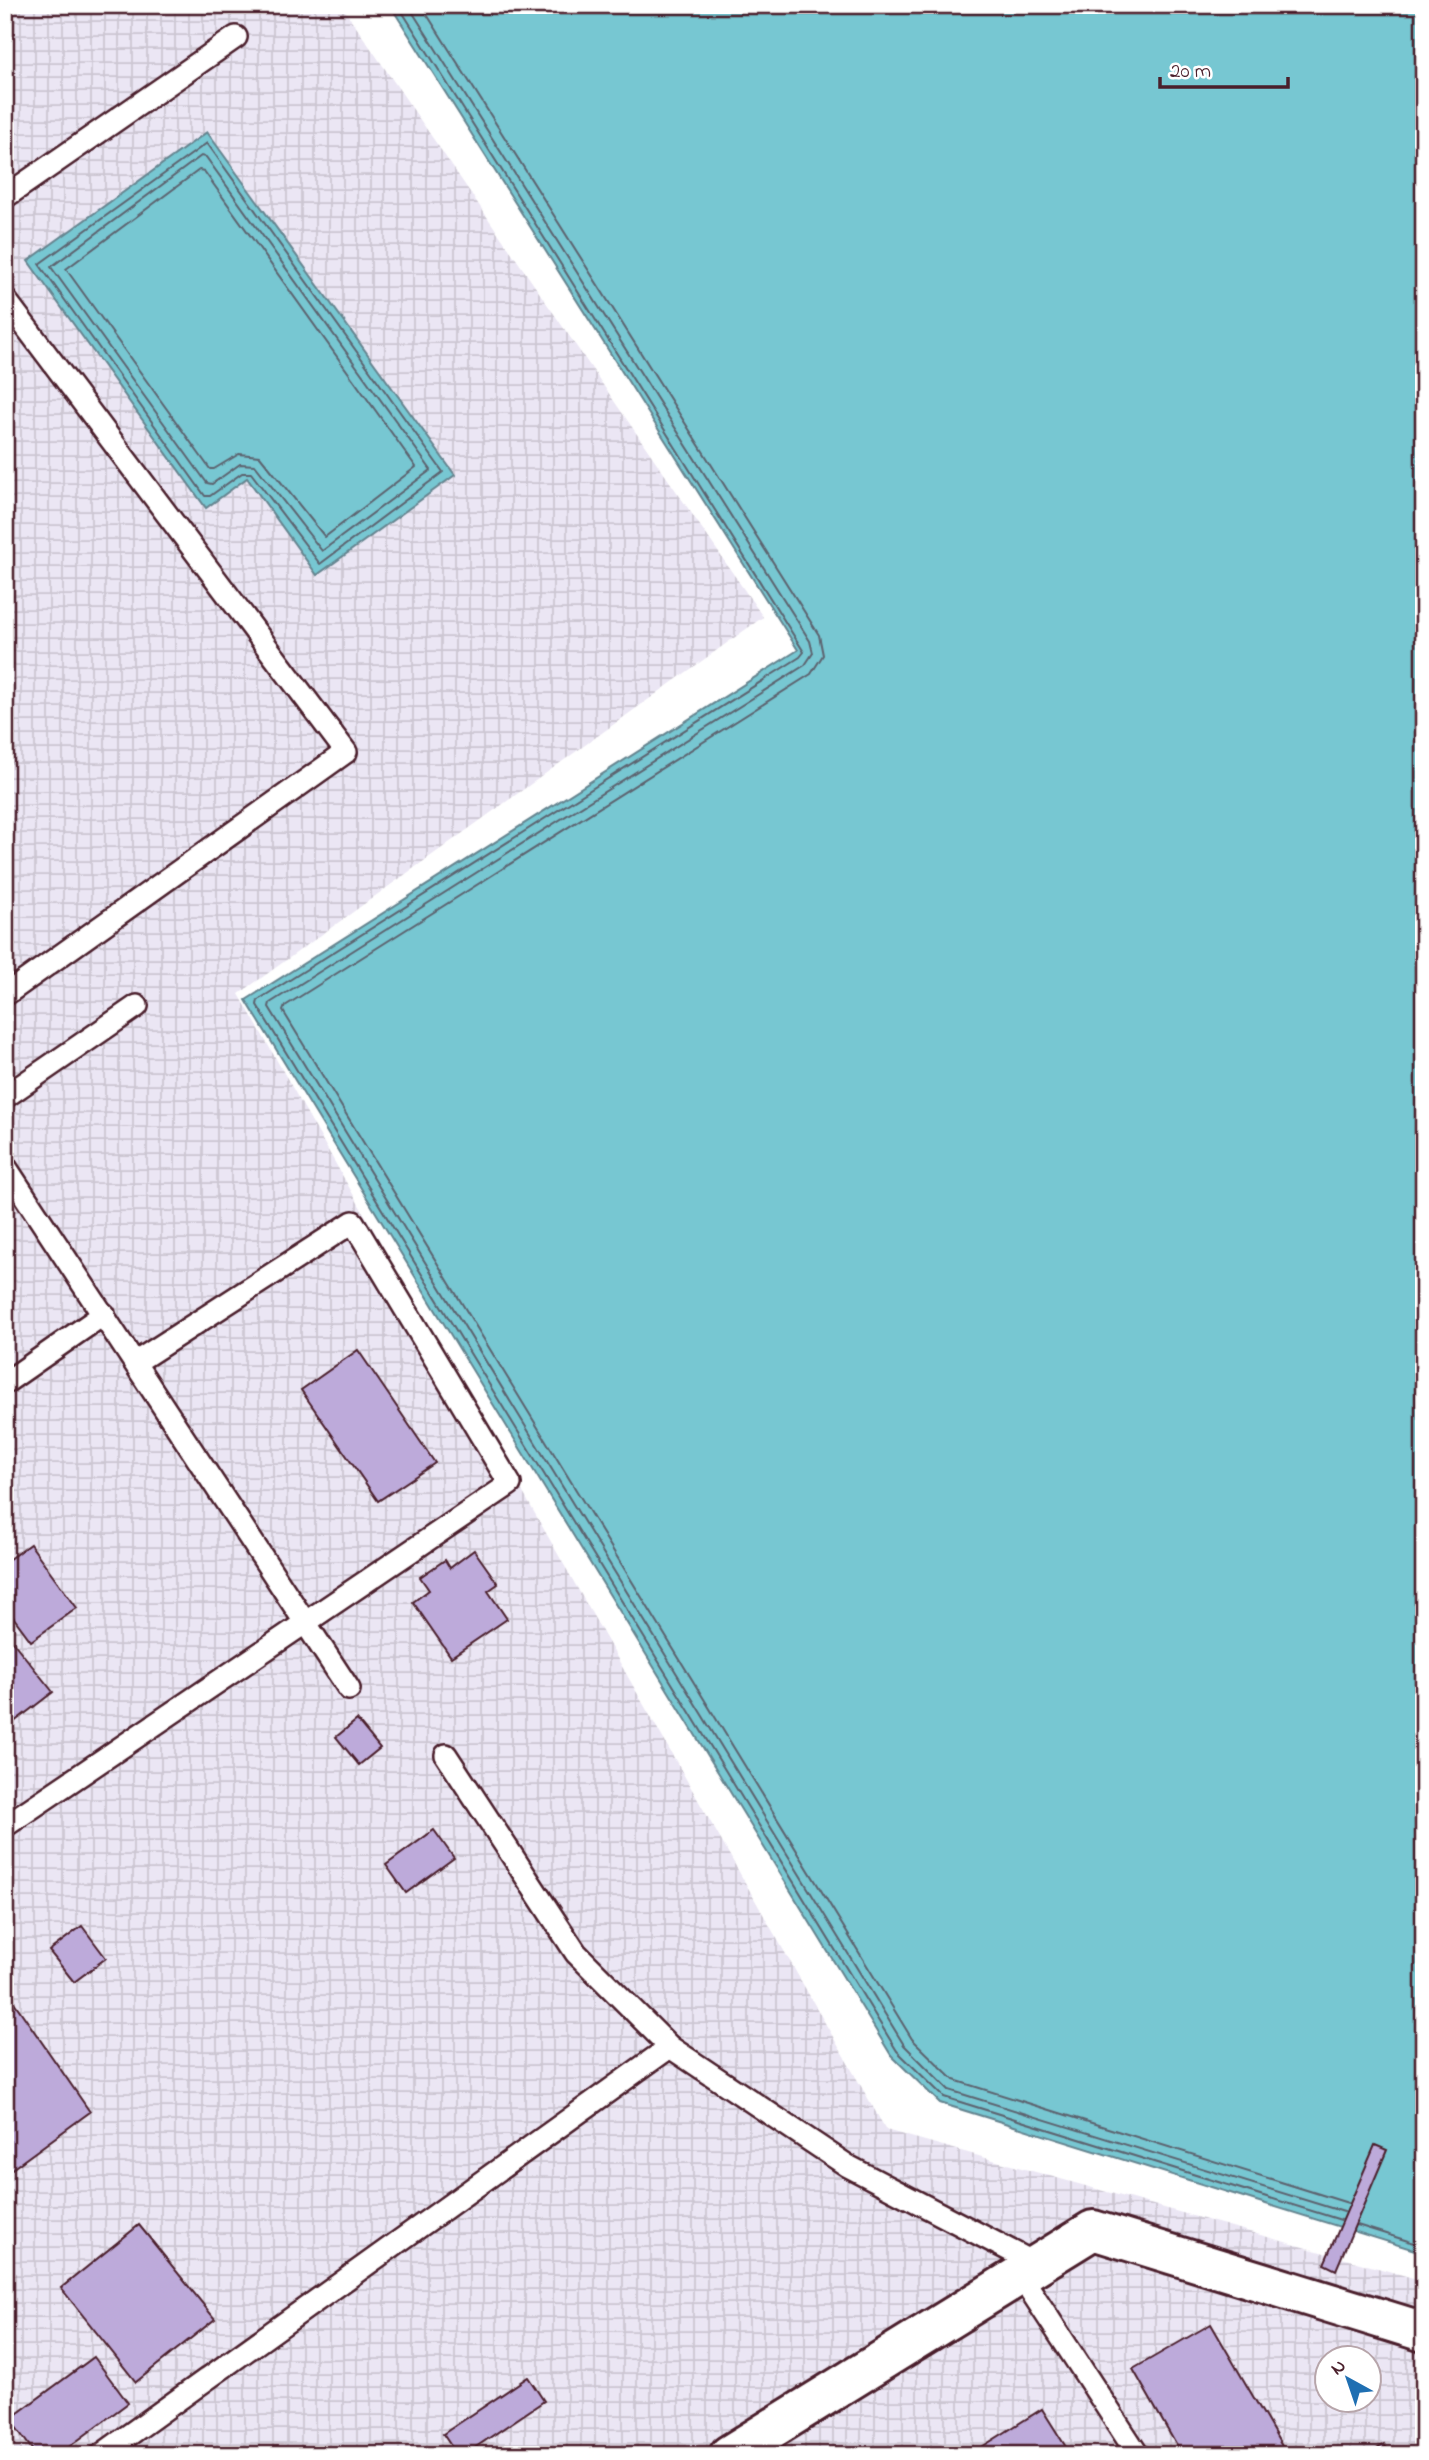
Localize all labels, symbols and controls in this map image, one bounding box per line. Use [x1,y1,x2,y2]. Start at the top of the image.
scale bar [1160,46,1287,90]
text: 20 m [1170,57,1211,87]
north arrow [1314,2344,1384,2414]
text: N [1325,2353,1352,2382]

